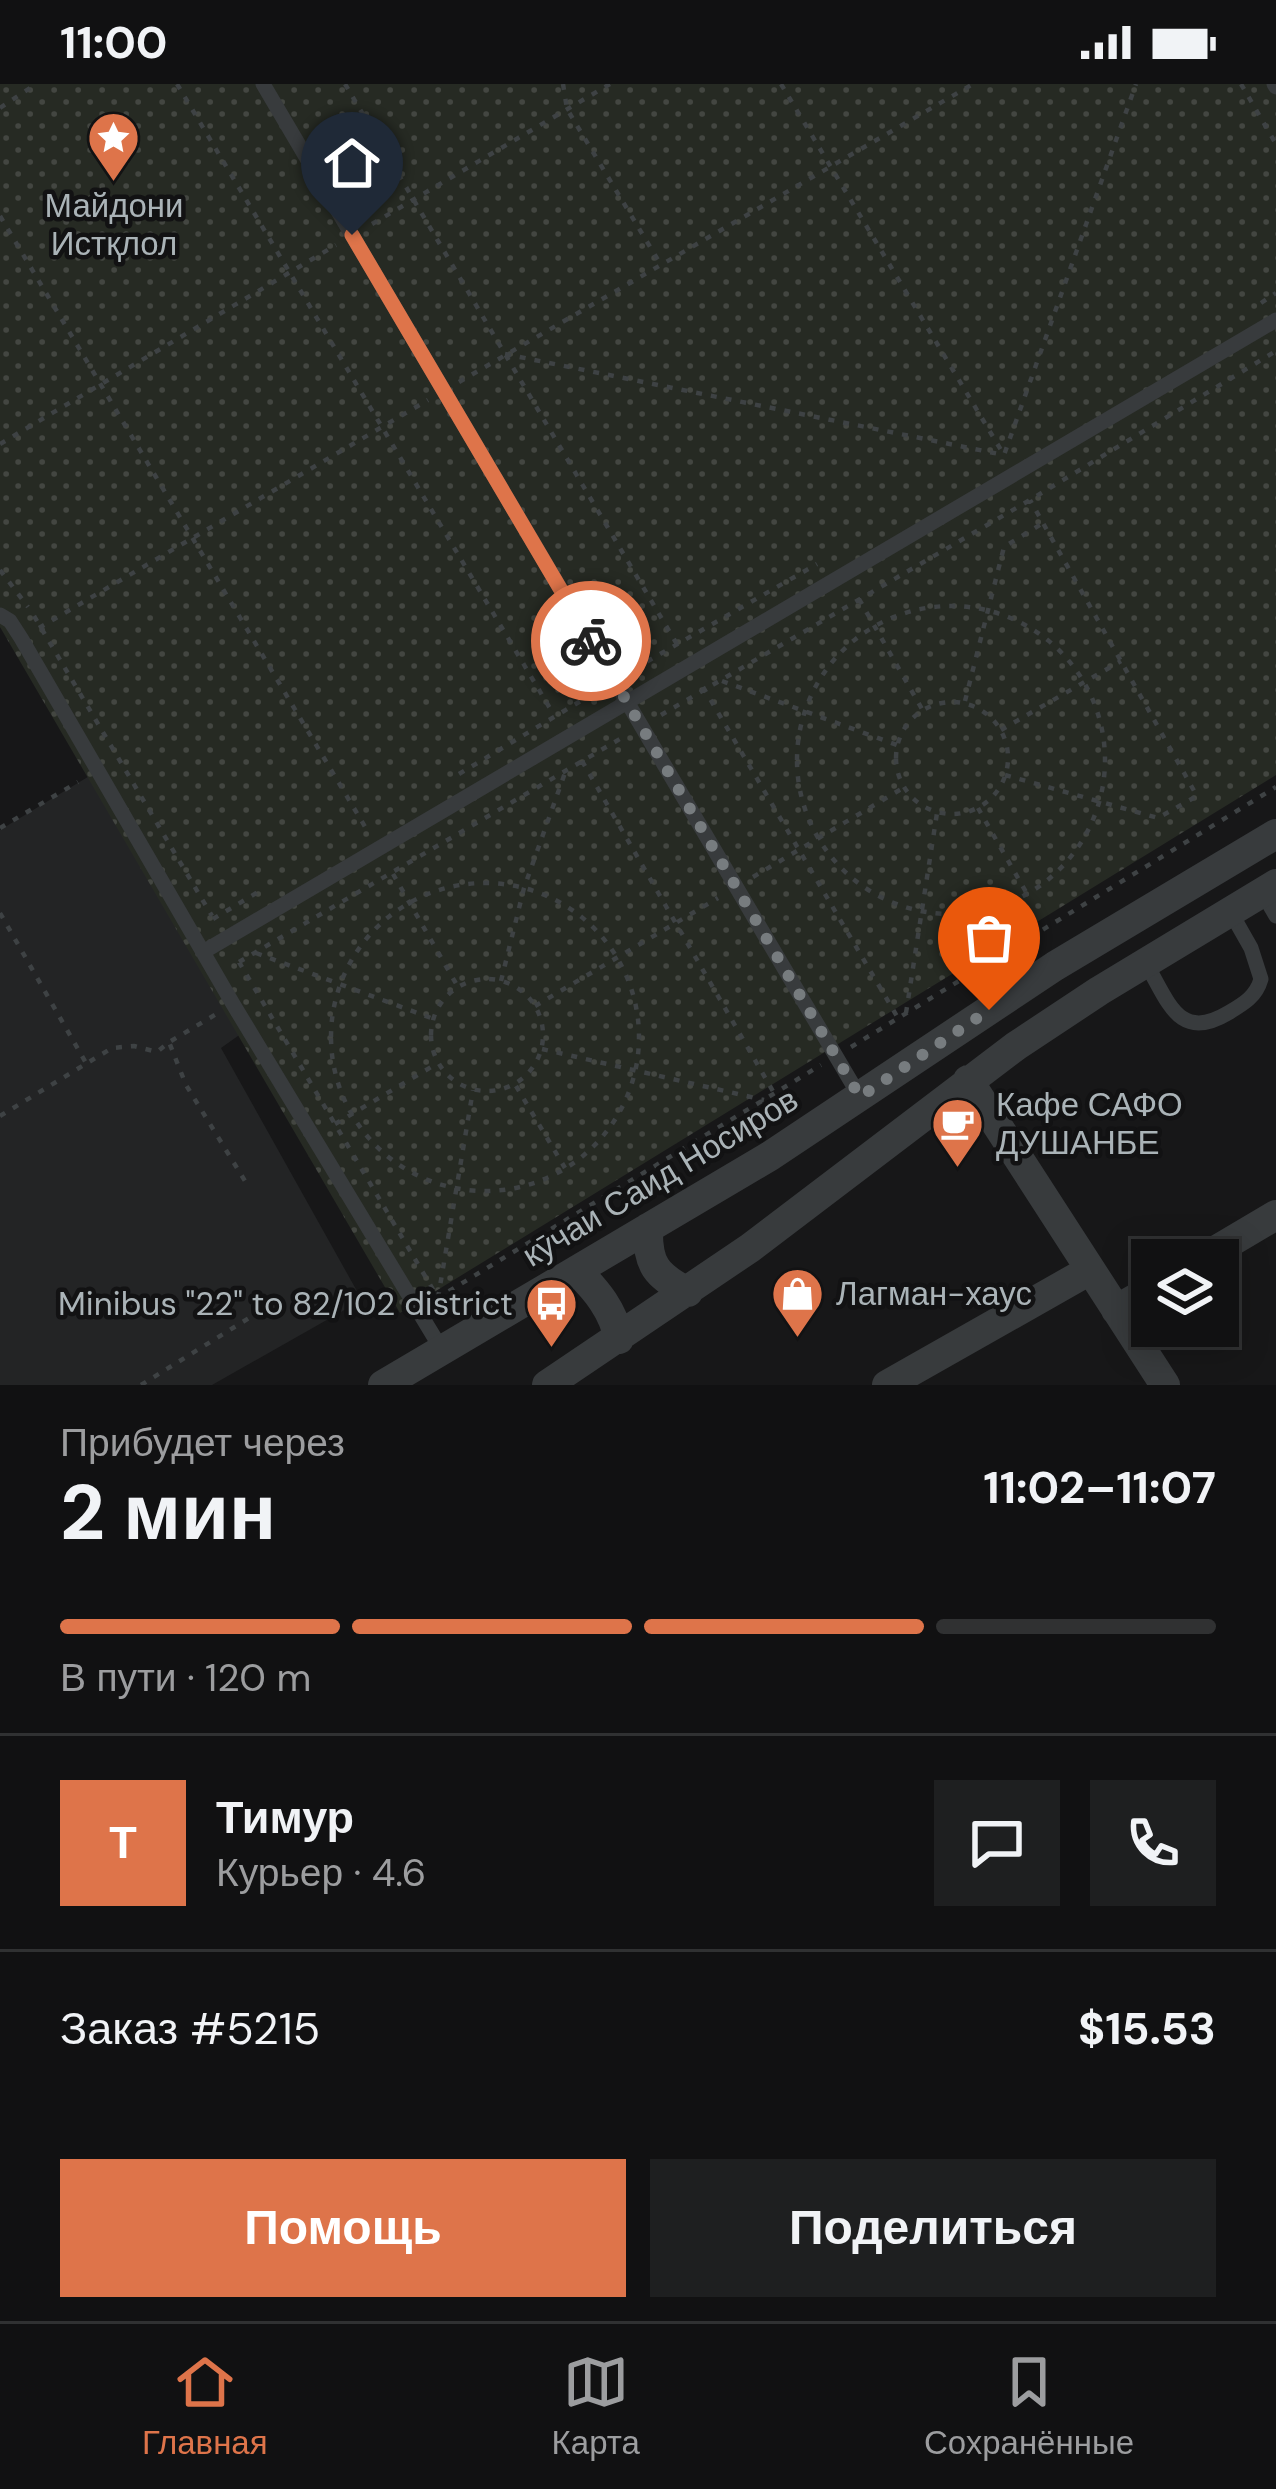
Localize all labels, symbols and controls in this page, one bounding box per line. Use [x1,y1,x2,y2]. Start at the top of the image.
text: 11:00 [60,13,168,72]
place icon: Майдони Истқлол [86,110,142,184]
pin [301,112,403,235]
icon: home [319,130,385,196]
place label: Майдони Истқлол [45,184,183,265]
courier [531,581,651,701]
icon: bike [558,608,624,674]
pin [938,887,1040,1010]
icon: bag [956,905,1022,971]
street label: кӯчаи Саид Носиров [514,1078,806,1276]
place label: Кафе САФО ДУШАНБЕ [996,1083,1183,1164]
cafe icon: Кафе САФО ДУШАНБЕ [929,1095,985,1169]
map controls [1131,1239,1239,1347]
button: layers [1131,1239,1239,1347]
shop icon: Лагман-хаус [769,1265,825,1339]
place label: Лагман-хаус [836,1272,1032,1315]
bus stop icon: Minibus "22" to 82/102 district [524,1275,580,1349]
place label: Minibus "22" to 82/102 district [58,1282,513,1325]
text: Прибудет через [60,1417,345,1468]
text: 11:02–11:07 [983,1458,1216,1517]
text: 2 мин [60,1462,276,1563]
text: В пути · 120 m [60,1652,311,1703]
button: chat [934,1780,1060,1906]
button: phone [1090,1780,1216,1906]
text: Тимур [216,1788,354,1847]
text: Т [109,1813,137,1872]
text: Курьер · 4.6 [216,1847,426,1898]
text: Заказ #5215 [60,1999,320,2058]
text: $15.53 [1078,1999,1216,2058]
button: Помощь [60,2159,626,2297]
button: Поделиться [650,2159,1216,2297]
tab: Главная [142,2349,268,2464]
tab: Карта [552,2349,640,2464]
tab: Сохранённые [924,2349,1134,2464]

